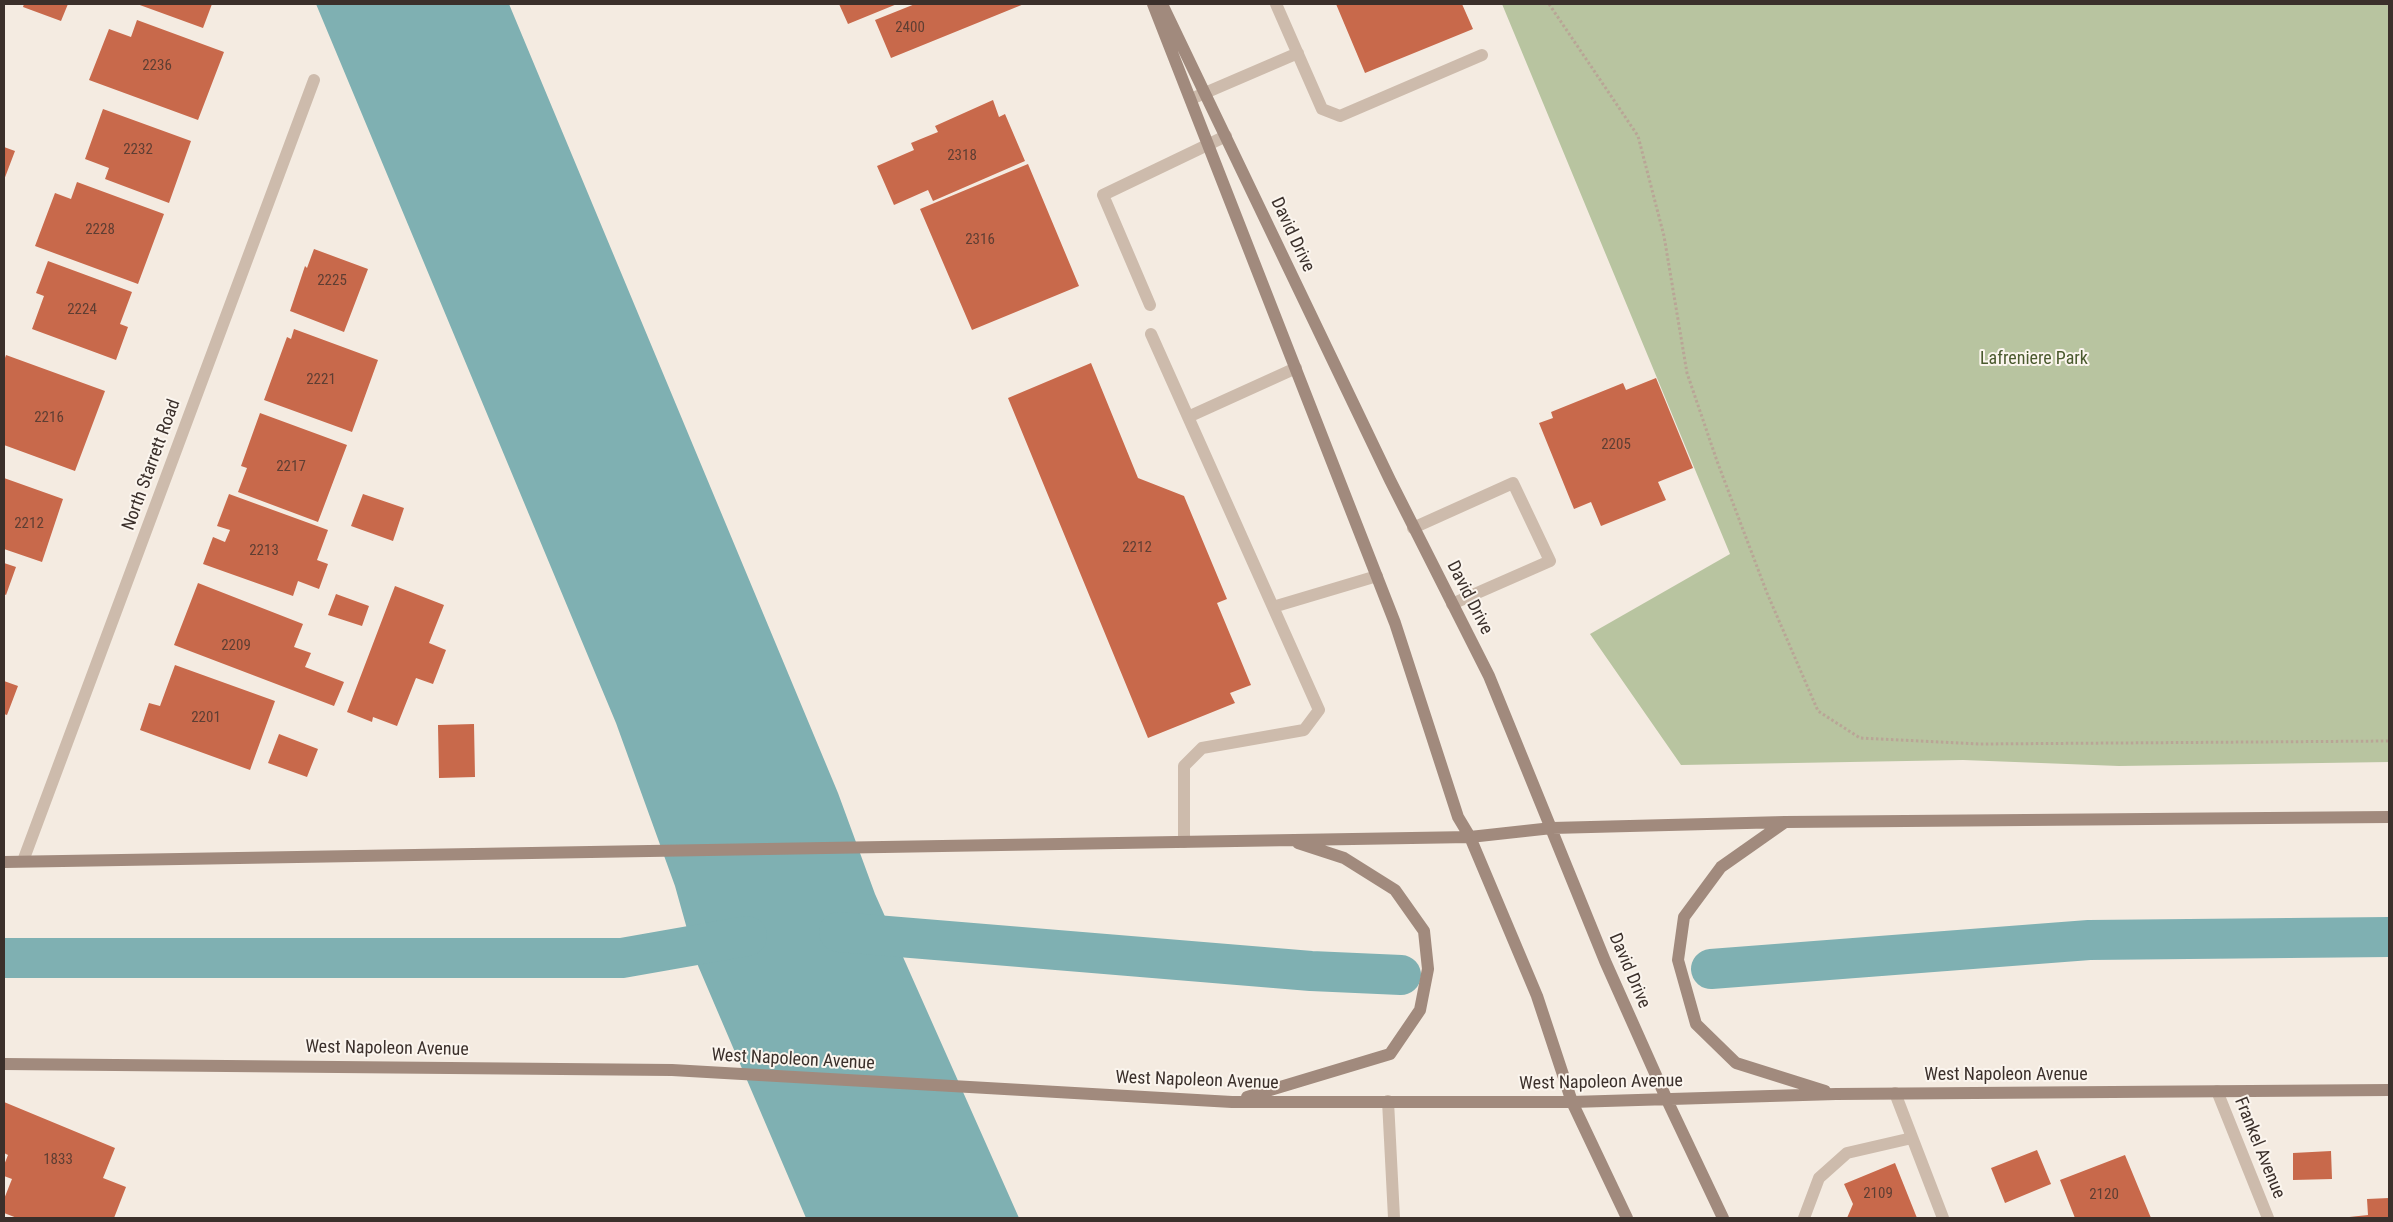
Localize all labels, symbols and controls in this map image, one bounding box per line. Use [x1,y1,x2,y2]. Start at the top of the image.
house number: 2400 [895,19,925,37]
house number: 2236 [142,57,172,75]
house number: 2232 [123,141,153,159]
house number: 2318 [947,147,977,165]
street label: David Drive [1265,194,1319,276]
house number: 2228 [85,221,115,239]
house number: 2316 [965,231,995,249]
house number: 2225 [317,272,347,290]
house number: 2224 [67,301,97,319]
park label: Lafreniere Park [1980,348,2088,370]
house number: 2221 [306,371,336,389]
street label: North Starrett Road [118,397,186,533]
house number: 2216 [34,409,64,427]
house number: 2205 [1601,436,1631,454]
house number: 2217 [276,458,306,476]
house number: 2212 [14,515,44,533]
house number: 2212 [1122,539,1152,557]
house number: 2213 [249,542,279,560]
street label: David Drive [1441,558,1497,638]
house number: 2209 [221,637,251,655]
house number: 2201 [191,709,221,727]
street label: David Drive [1604,930,1654,1012]
street label: West Napoleon Avenue [305,1037,469,1061]
street label: West Napoleon Avenue [711,1045,875,1075]
street label: West Napoleon Avenue [1924,1064,2088,1086]
street label: West Napoleon Avenue [1115,1067,1279,1095]
street label: West Napoleon Avenue [1519,1071,1683,1095]
street label: Frankel Avenue [2229,1094,2289,1202]
house number: 1833 [43,1151,73,1169]
house number: 2109 [1863,1185,1893,1203]
house number: 2120 [2089,1186,2119,1204]

